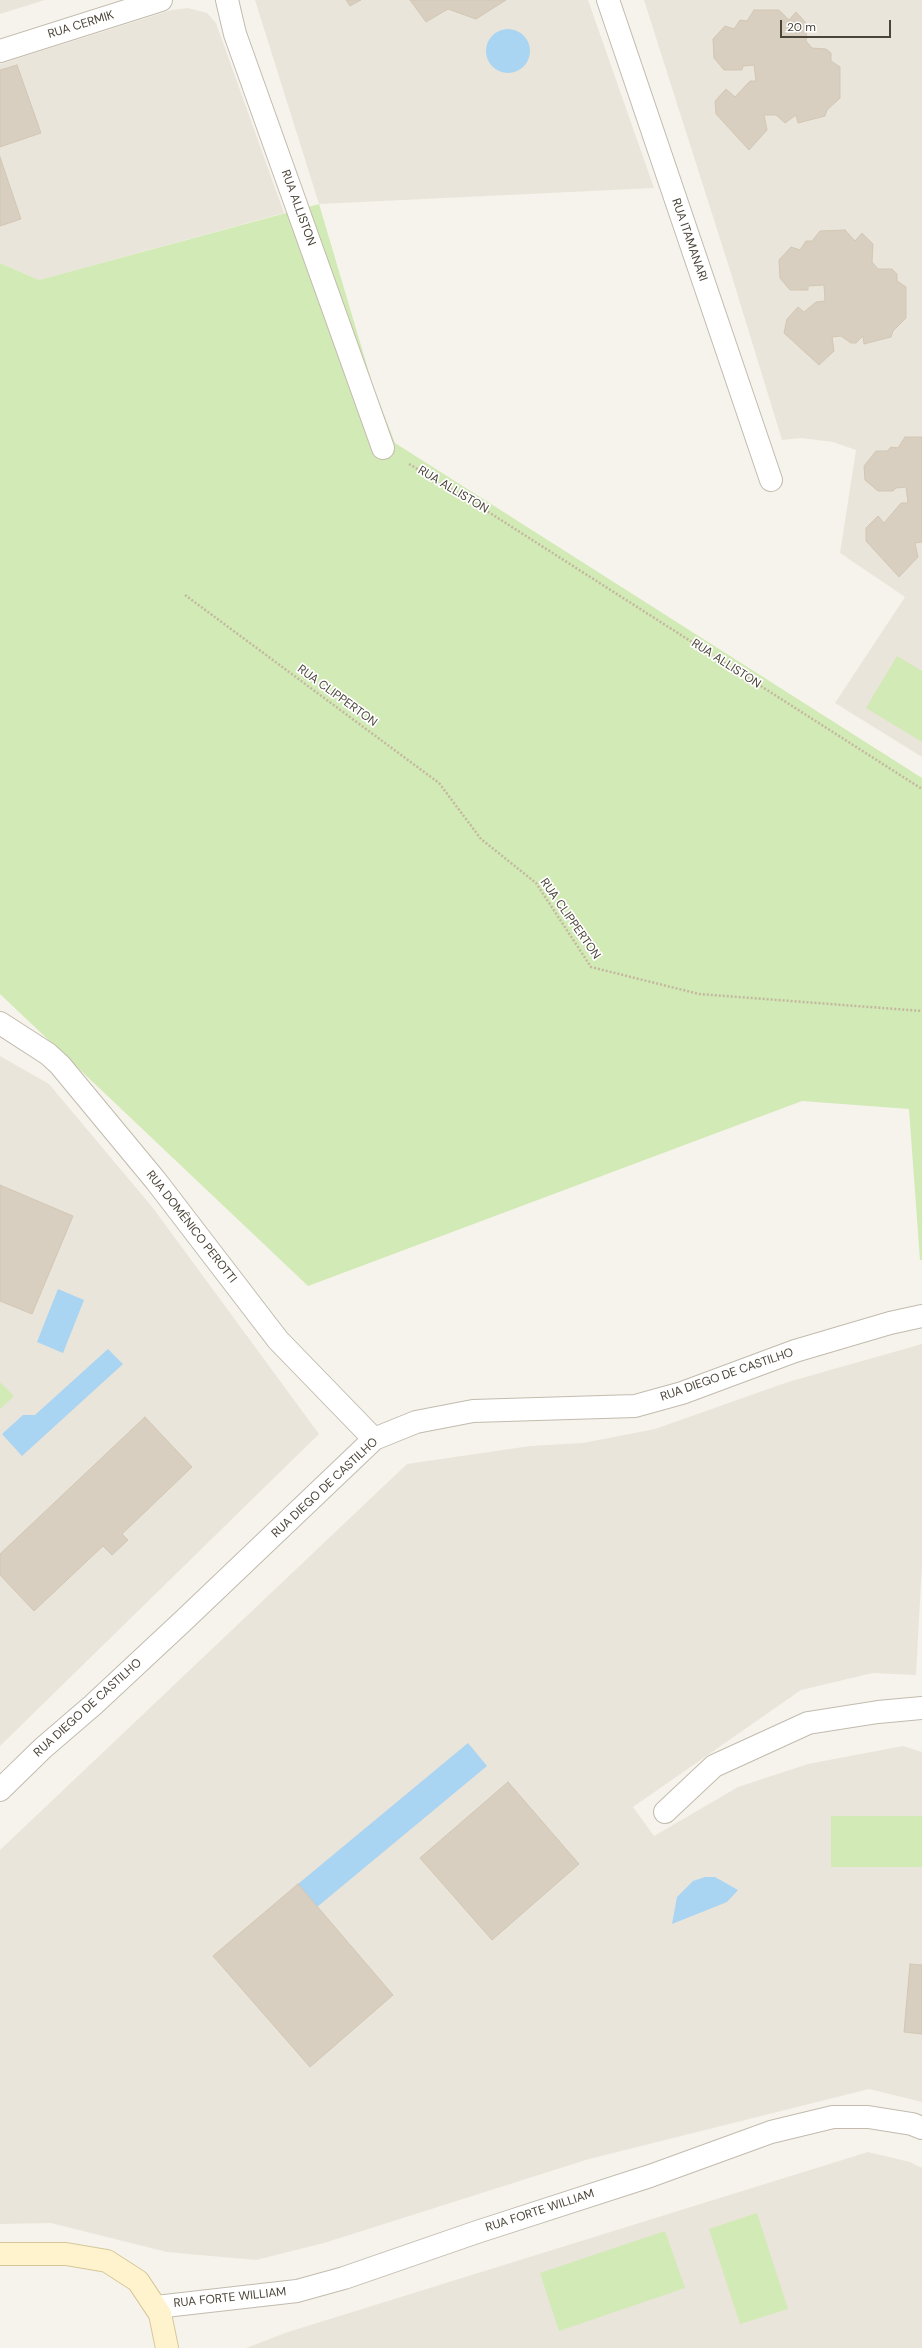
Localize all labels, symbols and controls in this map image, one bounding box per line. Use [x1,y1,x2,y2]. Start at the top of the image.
street label: RUA CERMIK [46,8,116,42]
scale bar [782,12,893,38]
text: 20 m [787,19,816,35]
street label: RUA ALLISTON [278,168,318,248]
street label: RUA ITAMANARI [668,197,710,283]
street label: RUA ALLISTON [415,463,491,517]
street label: RUA ALLISTON [689,636,763,692]
street label: RUA CLIPPERTON [294,662,380,730]
street label: RUA CLIPPERTON [537,876,603,962]
street label: RUA DOMÊNICO PEROTTI [143,1168,239,1286]
street label: RUA DIEGO DE CASTILHO [659,1345,795,1405]
street label: RUA DIEGO DE CASTILHO [269,1435,381,1541]
street label: RUA DIEGO DE CASTILHO [31,1656,145,1760]
street label: RUA FORTE WILLIAM [484,2187,596,2235]
street label: RUA FORTE WILLIAM [173,2285,287,2311]

